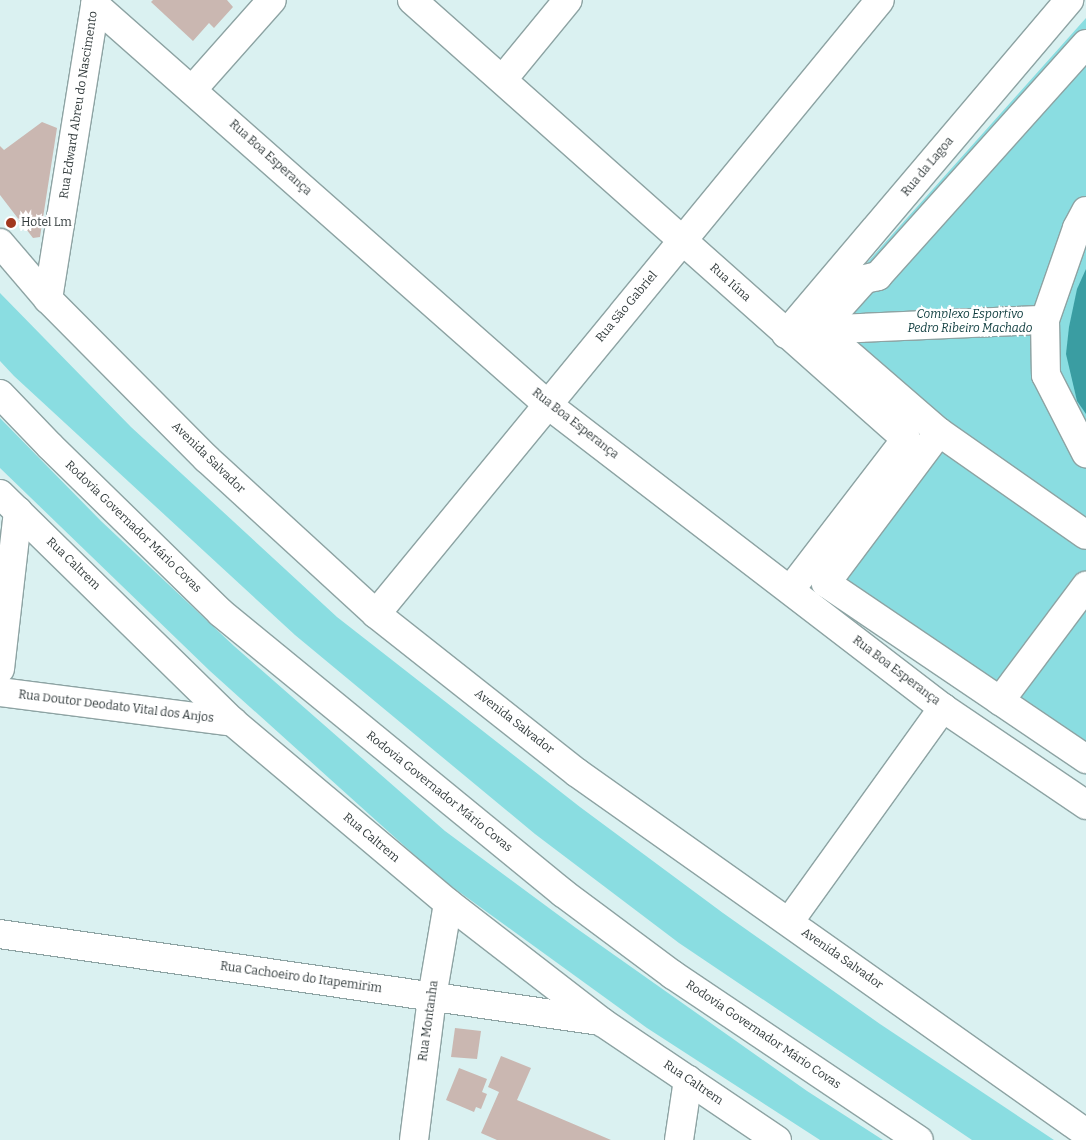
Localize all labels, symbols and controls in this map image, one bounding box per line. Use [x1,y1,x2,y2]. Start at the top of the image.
street label: Rua Edward Abreu do Nascimento [57,10,101,200]
street label: Rua Boa Esperança [226,117,314,199]
street label: Rua da Lagoa [899,134,957,200]
place label: Hotel Lm [21,216,72,230]
marker: Hotel Lm [5,217,17,229]
street label: Rua Iúna [707,261,753,305]
street label: Rua São Gabriel [593,269,661,345]
park label: Complexo Esportivo Pedro Ribeiro Machado [907,308,1033,336]
street label: Rua Boa Esperança [529,386,621,462]
street label: Avenida Salvador [168,419,248,497]
street label: Rodovia Governador Mário Covas [62,458,204,596]
street label: Rua Caltrem [43,535,103,593]
street label: Rua Boa Esperança [849,633,943,709]
street label: Avenida Salvador [472,687,556,757]
street label: Rua Doutor Deodato Vital dos Anjos [18,688,214,726]
street label: Rodovia Governador Mário Covas [363,729,515,855]
street label: Rua Caltrem [340,810,402,866]
street label: Avenida Salvador [798,925,886,993]
street label: Rua Cachoeiro do Itapemirim [219,960,383,996]
street label: Rodovia Governador Mário Covas [683,978,843,1092]
street label: Rua Montanha [416,980,442,1062]
street label: Rua Caltrem [660,1058,726,1108]

